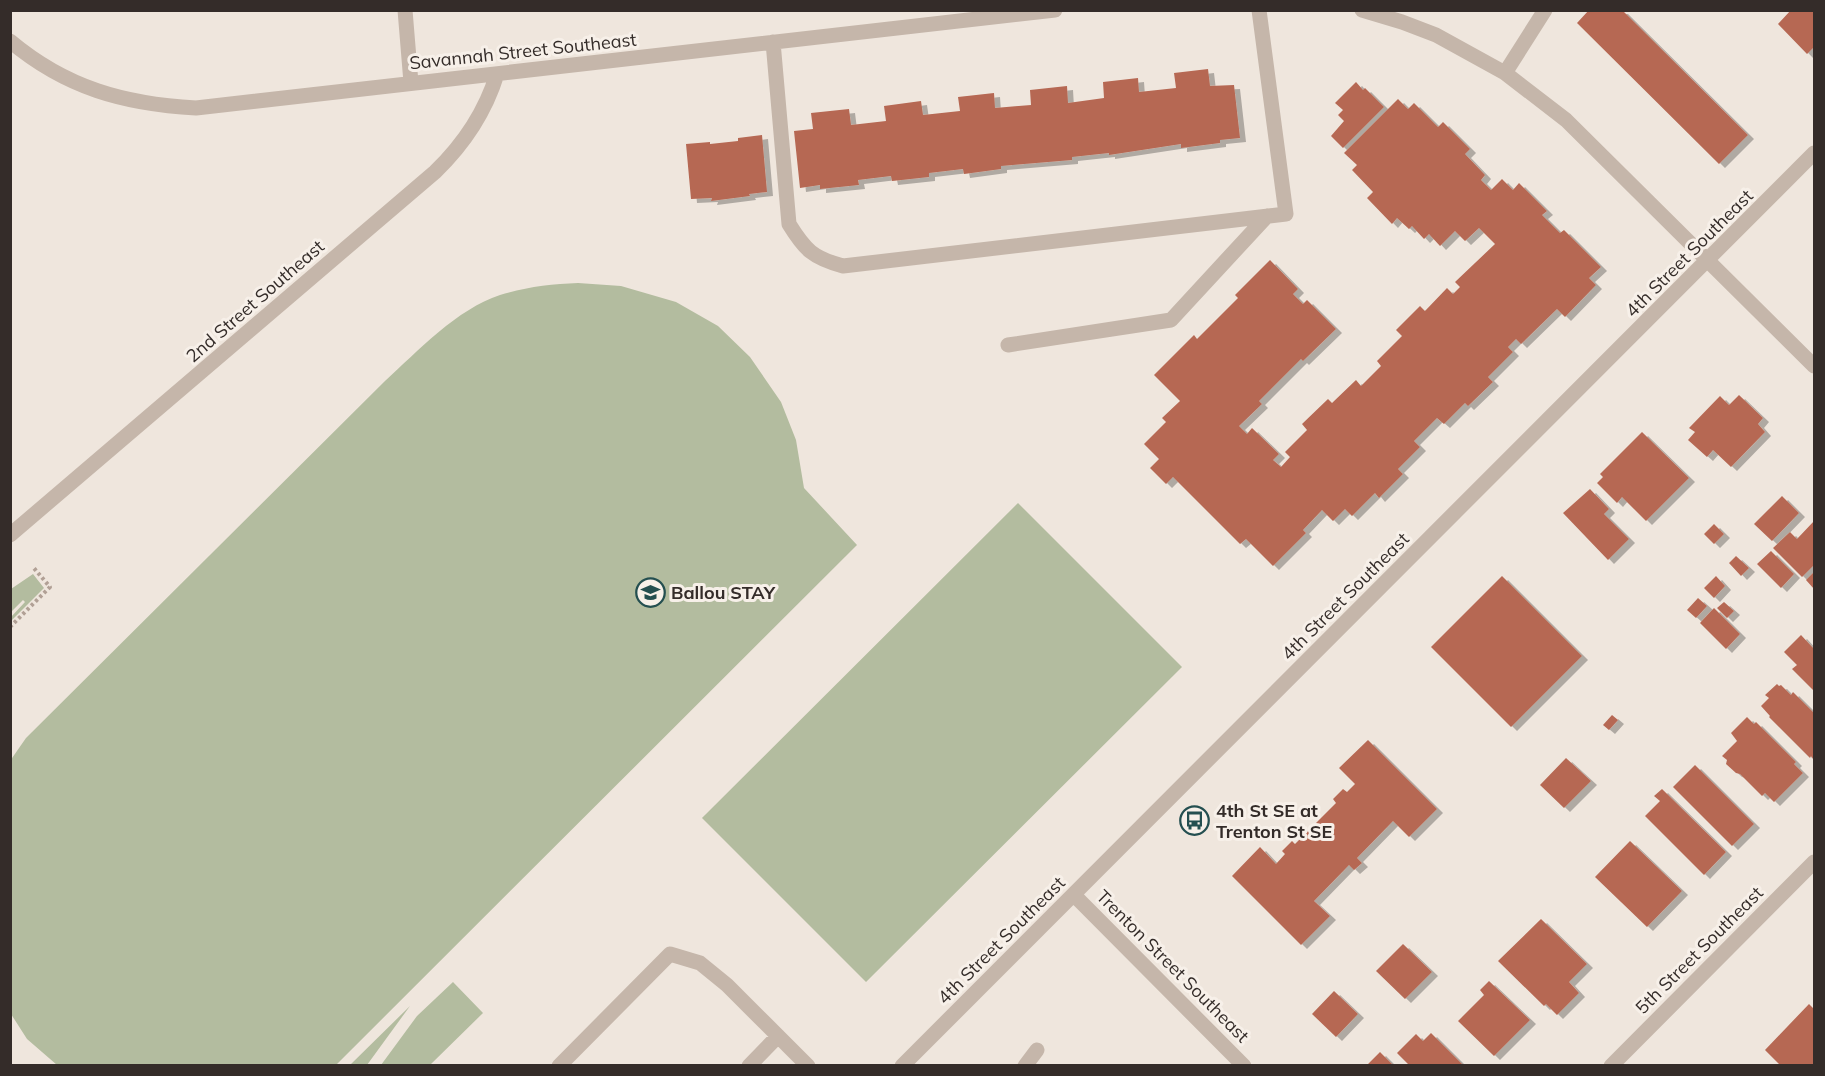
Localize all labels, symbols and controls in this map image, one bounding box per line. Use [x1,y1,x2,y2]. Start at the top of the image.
street label: Savannah Street Southeast [408,28,638,74]
street label: 4th Street Southeast [1620,184,1758,322]
street label: 2nd Street Southeast [181,235,329,367]
street label: 4th Street Southeast [1276,527,1414,665]
school or university icon: Ballou STAY [634,576,666,608]
place label: Ballou STAY [671,581,776,604]
place label: 4th St SE at Trenton St SE [1216,799,1332,843]
bus stop icon: 4th St SE at Trenton St SE [1179,804,1211,836]
street label: 4th Street Southeast [932,871,1070,1009]
street label: 5th Street Southeast [1630,881,1768,1019]
street label: Trenton Street Southeast [1092,885,1254,1047]

